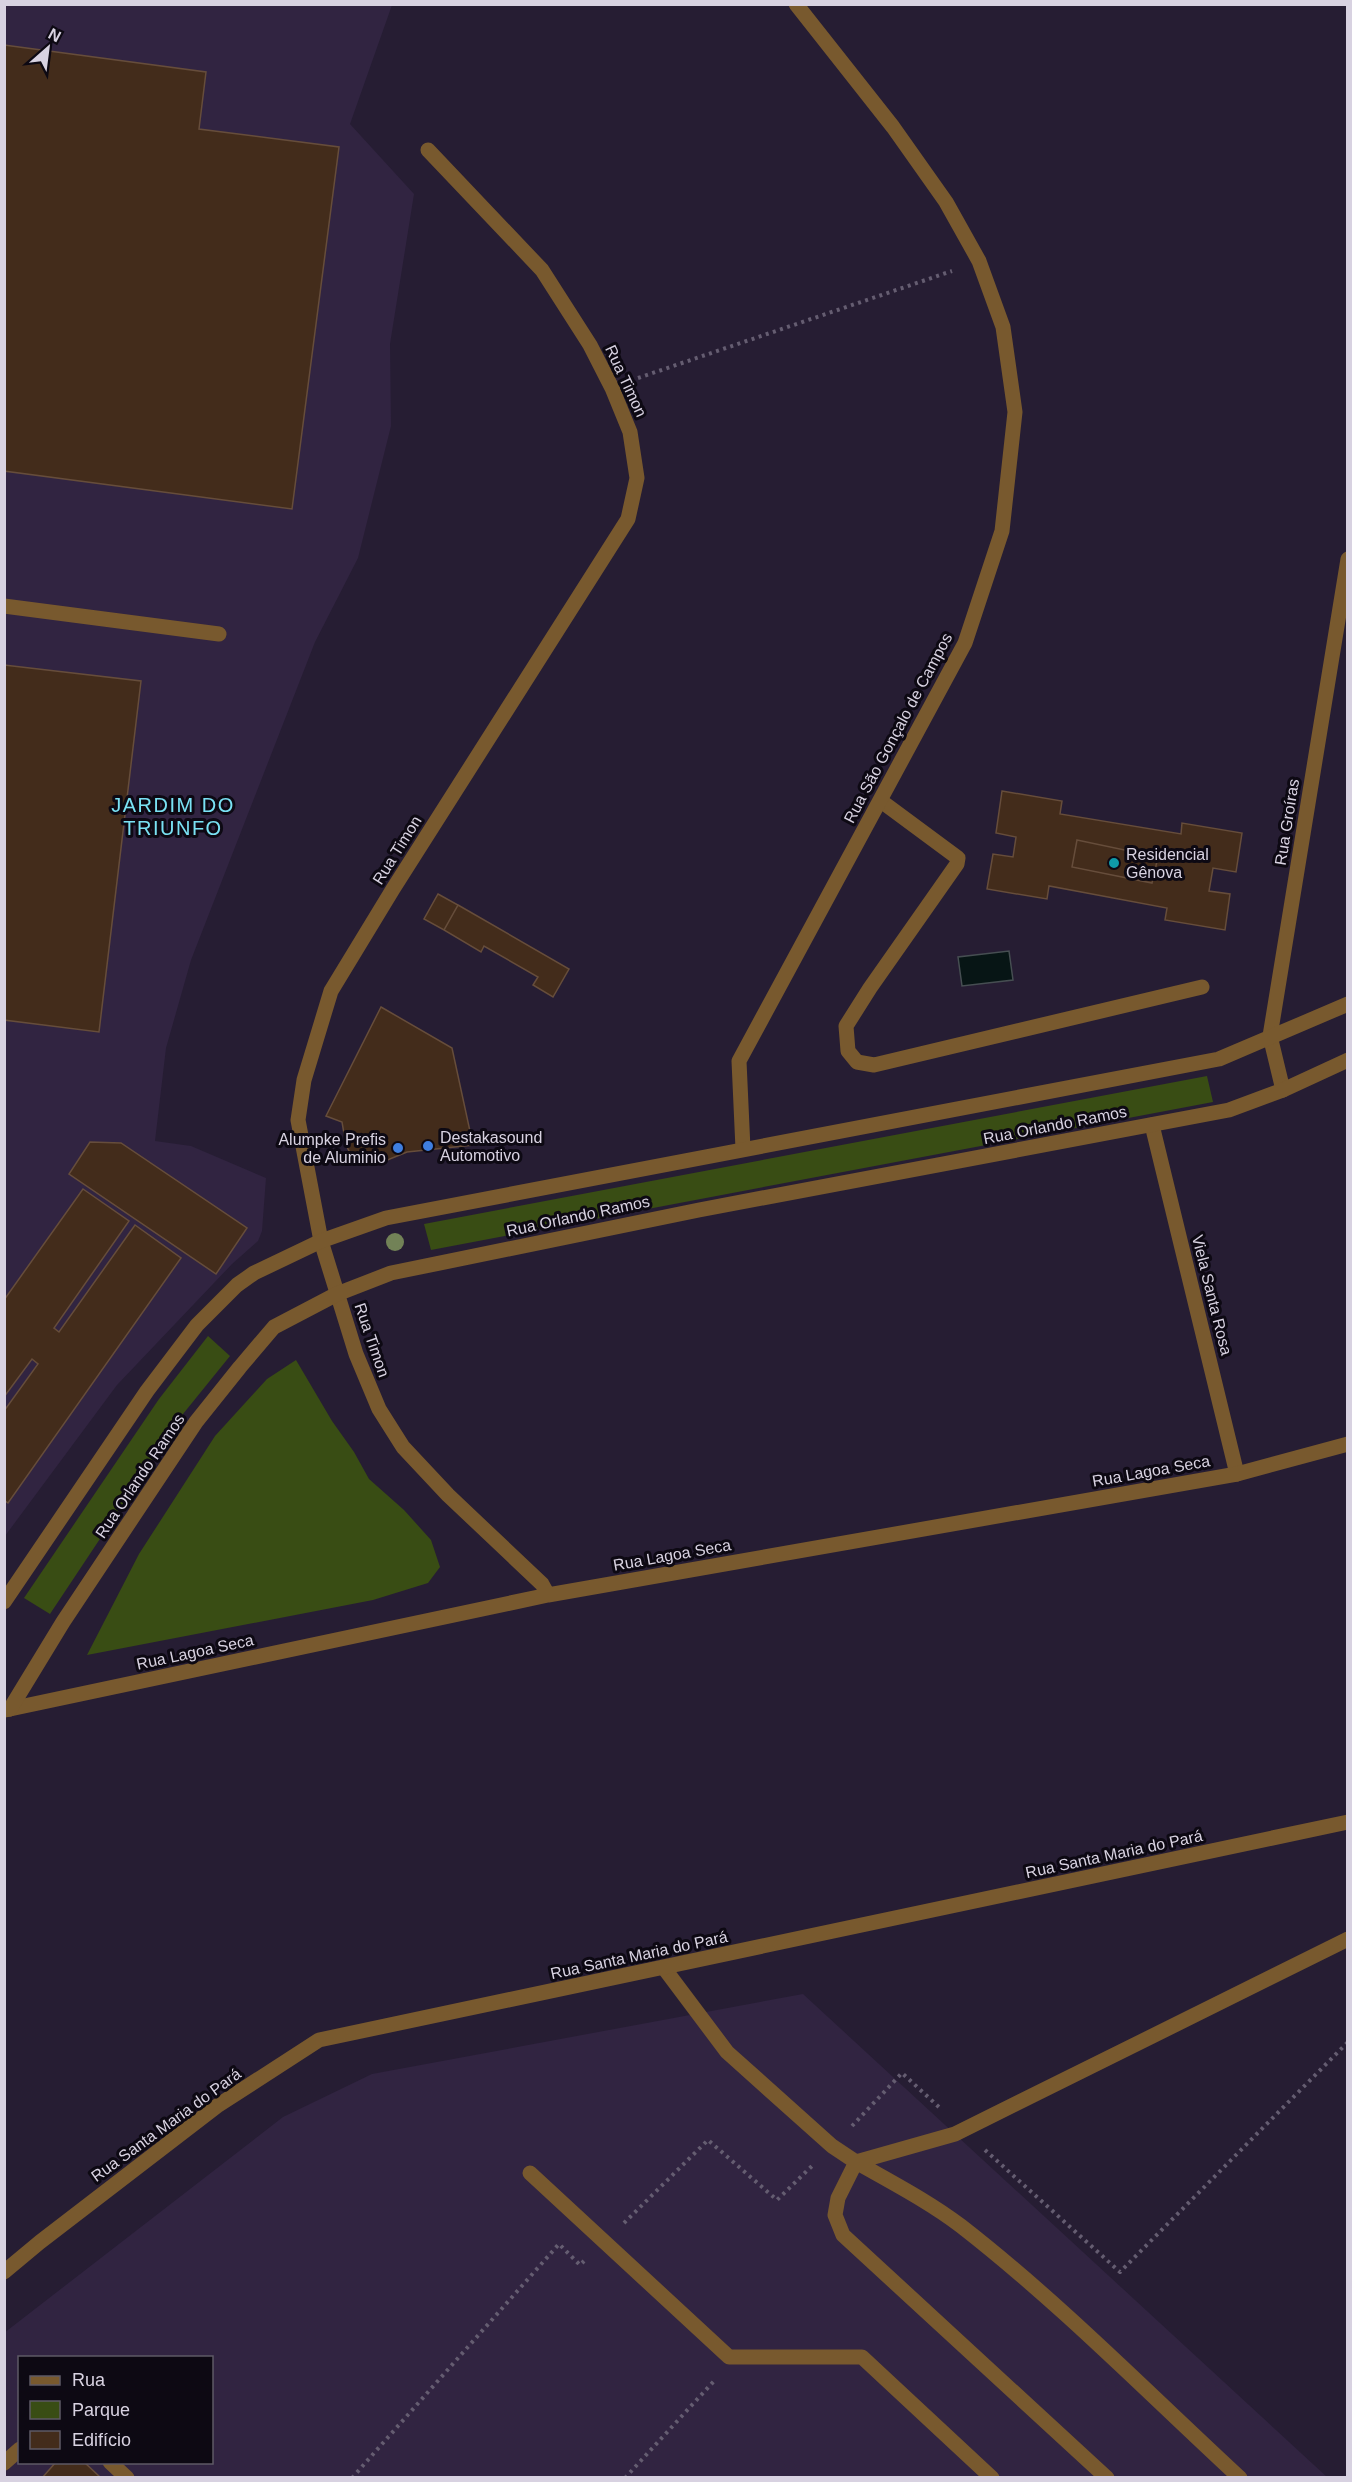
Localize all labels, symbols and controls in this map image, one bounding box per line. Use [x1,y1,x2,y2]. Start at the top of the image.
north arrow [18,18,78,78]
text: N [46,25,64,45]
street label: Rua Timon [602,342,650,420]
street label: Rua São Gonçalo de Campos [841,630,955,826]
street label: Rua Groíras [1272,778,1302,866]
district label: JARDIM DO TRIUNFO [111,794,235,839]
street label: Rua Timon [369,813,425,887]
place label: Residencial Gênova [1126,846,1209,881]
marker: Residencial Gênova [1107,856,1121,870]
street label: Rua Orlando Ramos [982,1103,1128,1147]
place label: Destakasound Automotivo [440,1129,542,1164]
place label: Alumpke Prefis de Aluminio [278,1131,386,1166]
marker: Destakasound Automotivo [421,1139,435,1153]
marker: Alumpke Prefis de Aluminio [391,1141,405,1155]
street label: Rua Orlando Ramos [505,1193,651,1239]
street label: Viela Santa Rosa [1189,1233,1235,1357]
street label: Rua Timon [351,1301,393,1379]
street label: Rua Orlando Ramos [92,1411,188,1541]
street label: Rua Lagoa Seca [1091,1452,1211,1490]
street label: Rua Lagoa Seca [612,1536,732,1574]
street label: Rua Lagoa Seca [135,1631,255,1673]
street label: Rua Santa Maria do Pará [1024,1827,1204,1881]
street label: Rua Santa Maria do Pará [549,1928,729,1982]
street label: Rua Santa Maria do Pará [88,2065,244,2185]
legend [18,2356,213,2464]
text: Rua [72,2370,106,2390]
text: Parque [72,2400,130,2420]
text: Edifício [72,2430,131,2450]

